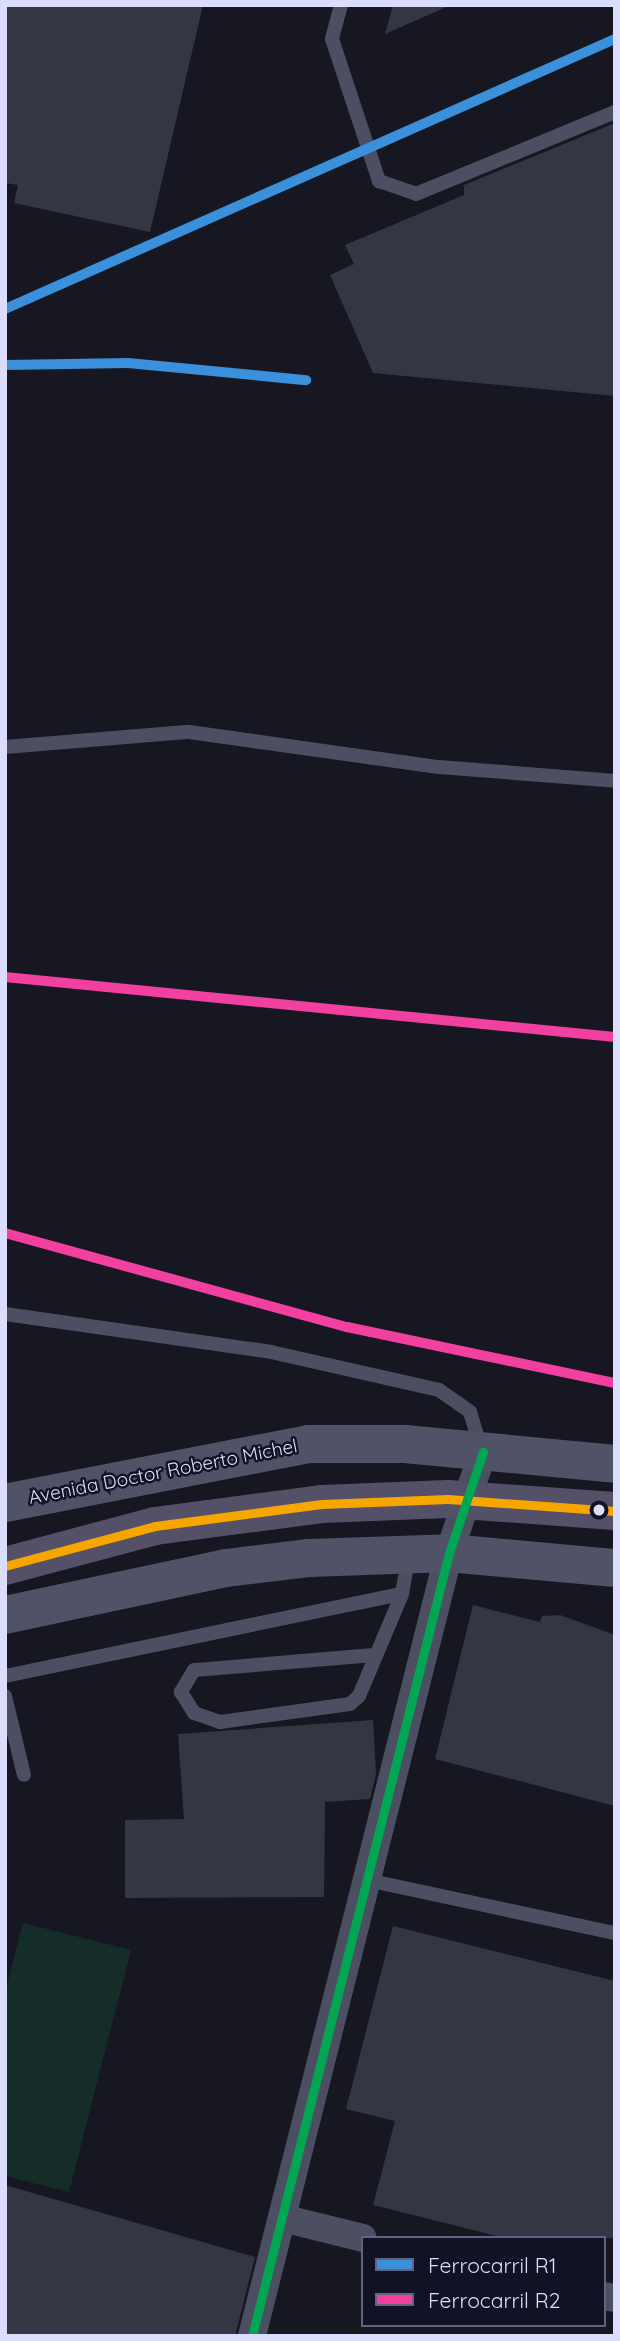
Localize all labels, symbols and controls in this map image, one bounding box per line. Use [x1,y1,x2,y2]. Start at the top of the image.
street label: Avenida Doctor Roberto Michel [27,1435,299,1509]
unlabelled marker [592,1503,606,1517]
legend [361,2236,606,2327]
text: Ferrocarril R1 [428,2252,557,2278]
text: Ferrocarril R2 [428,2287,560,2313]

